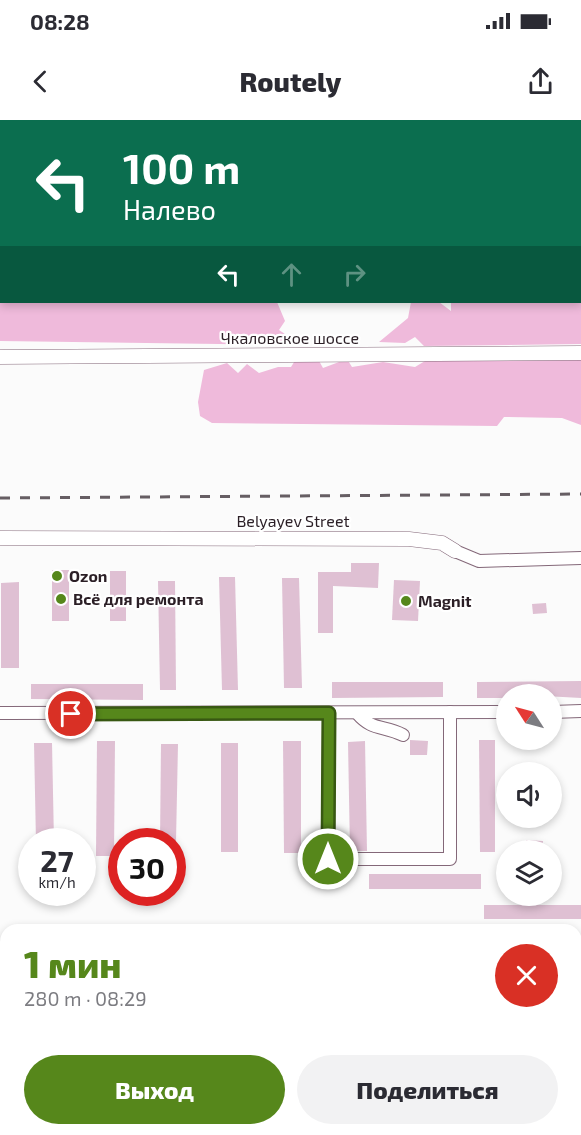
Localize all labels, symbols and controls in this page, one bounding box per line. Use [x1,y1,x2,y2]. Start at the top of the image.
text: 08:28 [30,8,90,34]
icon: back [24,65,57,98]
text: Routely [240,65,341,97]
icon: share [524,65,557,98]
text: 100 m [123,142,240,192]
icon: left [24,144,102,222]
text: Налево [123,193,216,225]
icon: left [212,258,245,291]
icon: ahead [275,258,308,291]
icon: right [338,258,371,291]
street label: Чкаловское шоссе [221,328,359,347]
street label: Belyayev Street [236,511,350,530]
place label: Ozon [69,566,107,585]
marker: Ozon [50,569,64,583]
place label: Всё для ремонта [73,589,204,608]
place label: Magnit [418,591,472,610]
marker: Всё для ремонта [54,592,68,606]
marker: Magnit [399,594,413,608]
north arrow [496,684,562,750]
map controls [496,684,562,906]
pin [45,688,96,739]
icon: arrive [54,697,87,730]
button: sound [496,762,562,828]
position arrow [296,827,360,891]
speed limit sign: 30 [108,828,186,906]
button: layers [496,840,562,906]
text: 27 [40,842,74,878]
text: km/h [38,873,76,891]
text: 1 мин [24,942,122,985]
button: close [495,944,558,1007]
text: 280 m · 08:29 [24,986,147,1010]
button: Выход [24,1055,285,1124]
button: Поделиться [297,1055,558,1124]

